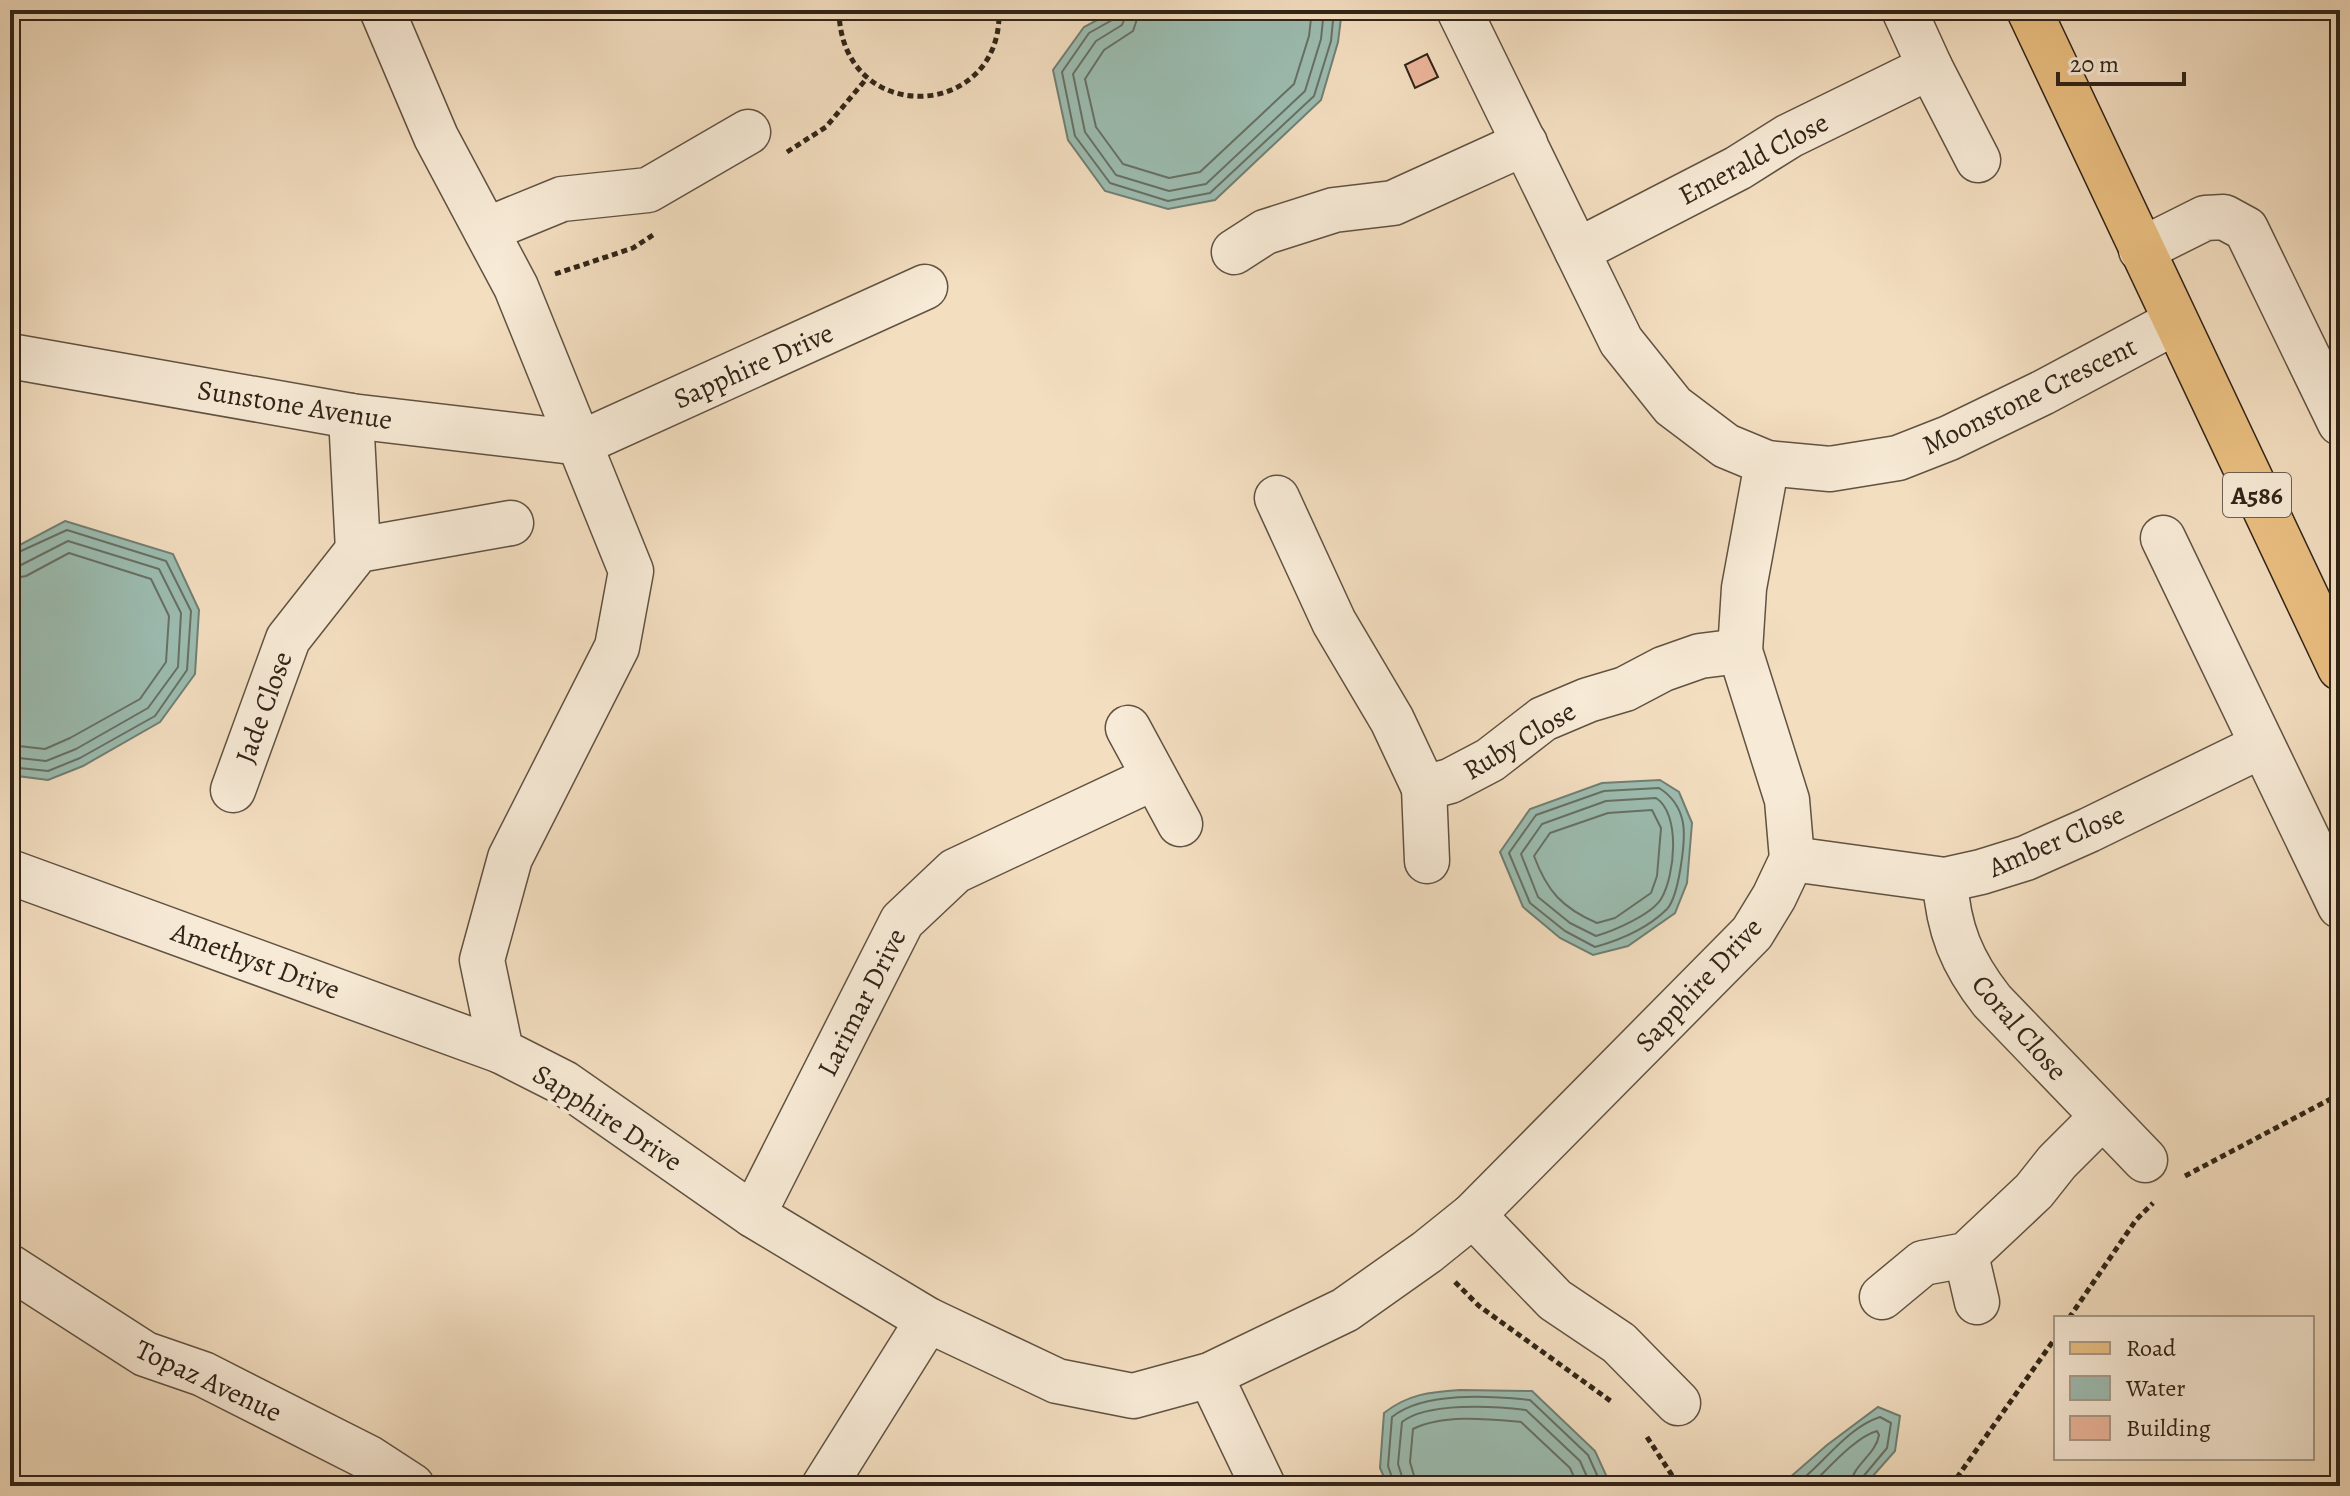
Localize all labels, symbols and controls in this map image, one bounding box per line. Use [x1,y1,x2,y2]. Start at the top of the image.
scale bar [2058,36,2184,86]
text: 20 m [2070,48,2119,80]
street label: Emerald Close [1672,103,1835,214]
street label: Sapphire Drive [668,314,839,418]
street label: Moonstone Crescent [1916,328,2143,464]
street label: Sunstone Avenue [195,371,395,439]
road number: A586 [2223,473,2291,517]
street label: Jade Close [226,646,302,769]
street label: Ruby Close [1456,692,1583,789]
street label: Amber Close [1982,795,2130,887]
street label: Sapphire Drive [1626,909,1771,1060]
street label: Amethyst Drive [165,913,345,1009]
street label: Larimar Drive [808,922,915,1083]
street label: Coral Close [1963,967,2076,1089]
street label: Sapphire Drive [525,1055,690,1180]
legend [2054,1316,2314,1460]
street label: Topaz Avenue [129,1330,288,1431]
text: Road [2126,1332,2176,1364]
text: Water [2125,1372,2186,1404]
text: Building [2126,1412,2211,1444]

